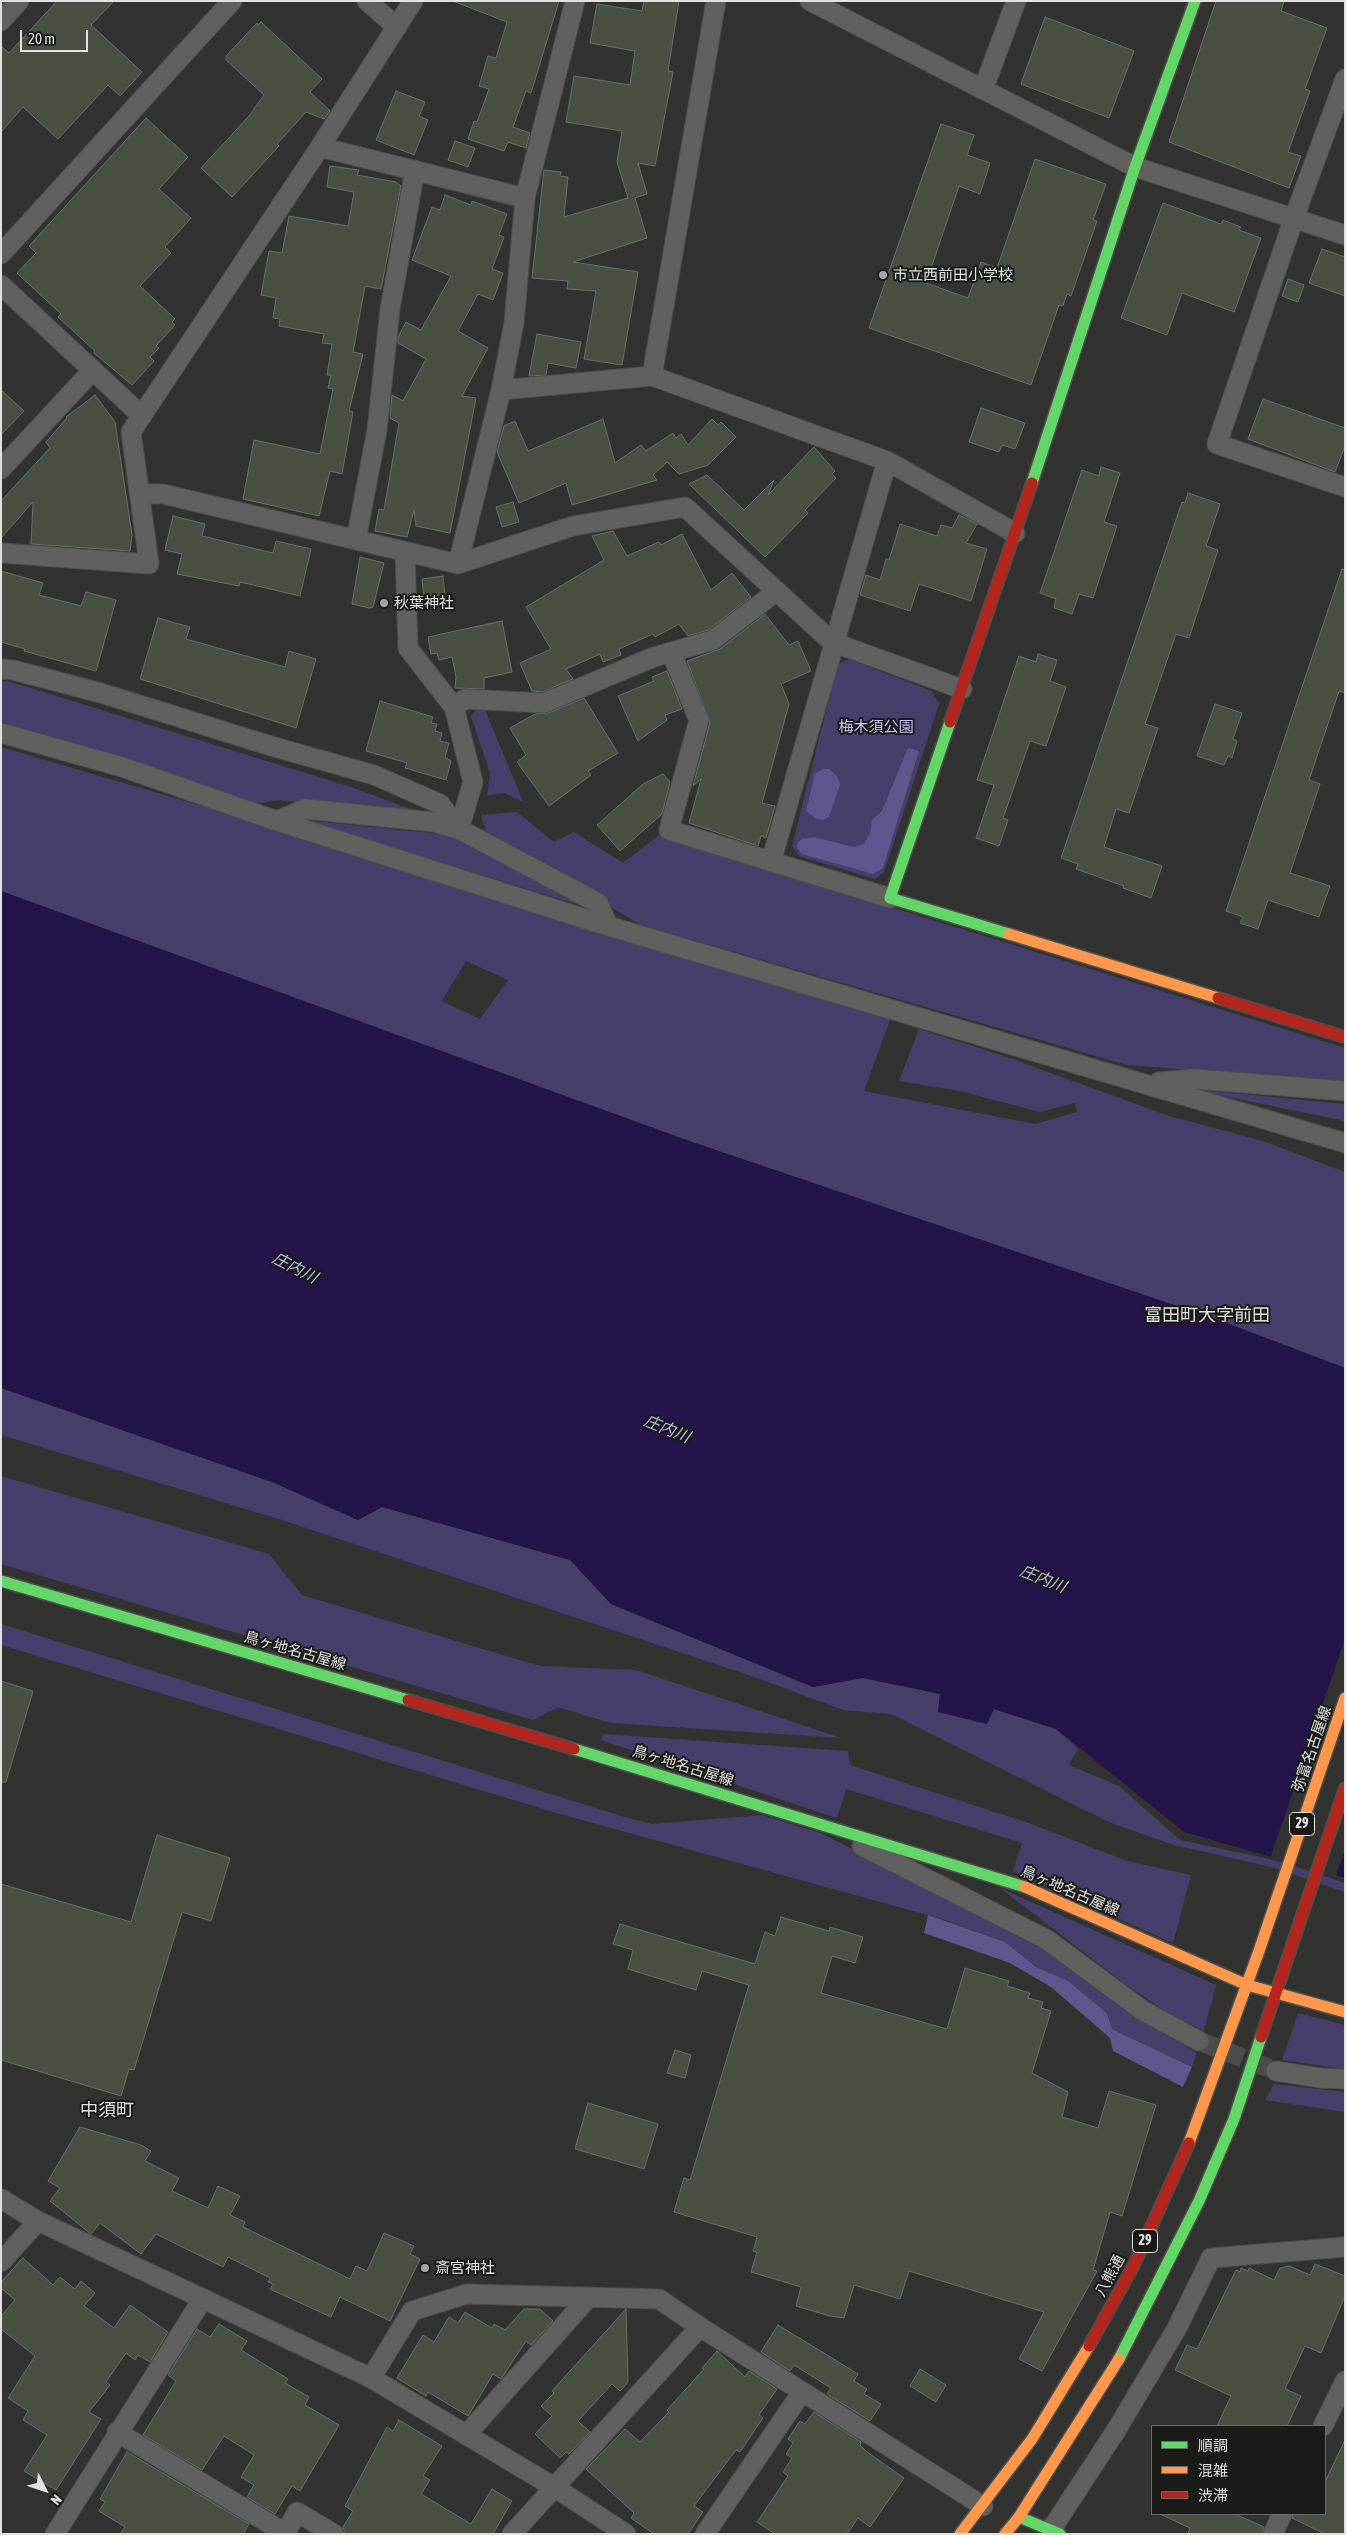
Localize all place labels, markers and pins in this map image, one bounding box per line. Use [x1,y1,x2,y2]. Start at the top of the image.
place label: 市立西前田小学校 [893,266,1013,284]
marker: 市立西前田小学校 [877,269,889,281]
place label: 秋葉神社 [394,594,454,612]
marker: 秋葉神社 [378,597,390,609]
place label: 斎宮神社 [435,2259,495,2277]
marker: 斎宮神社 [419,2262,431,2274]

